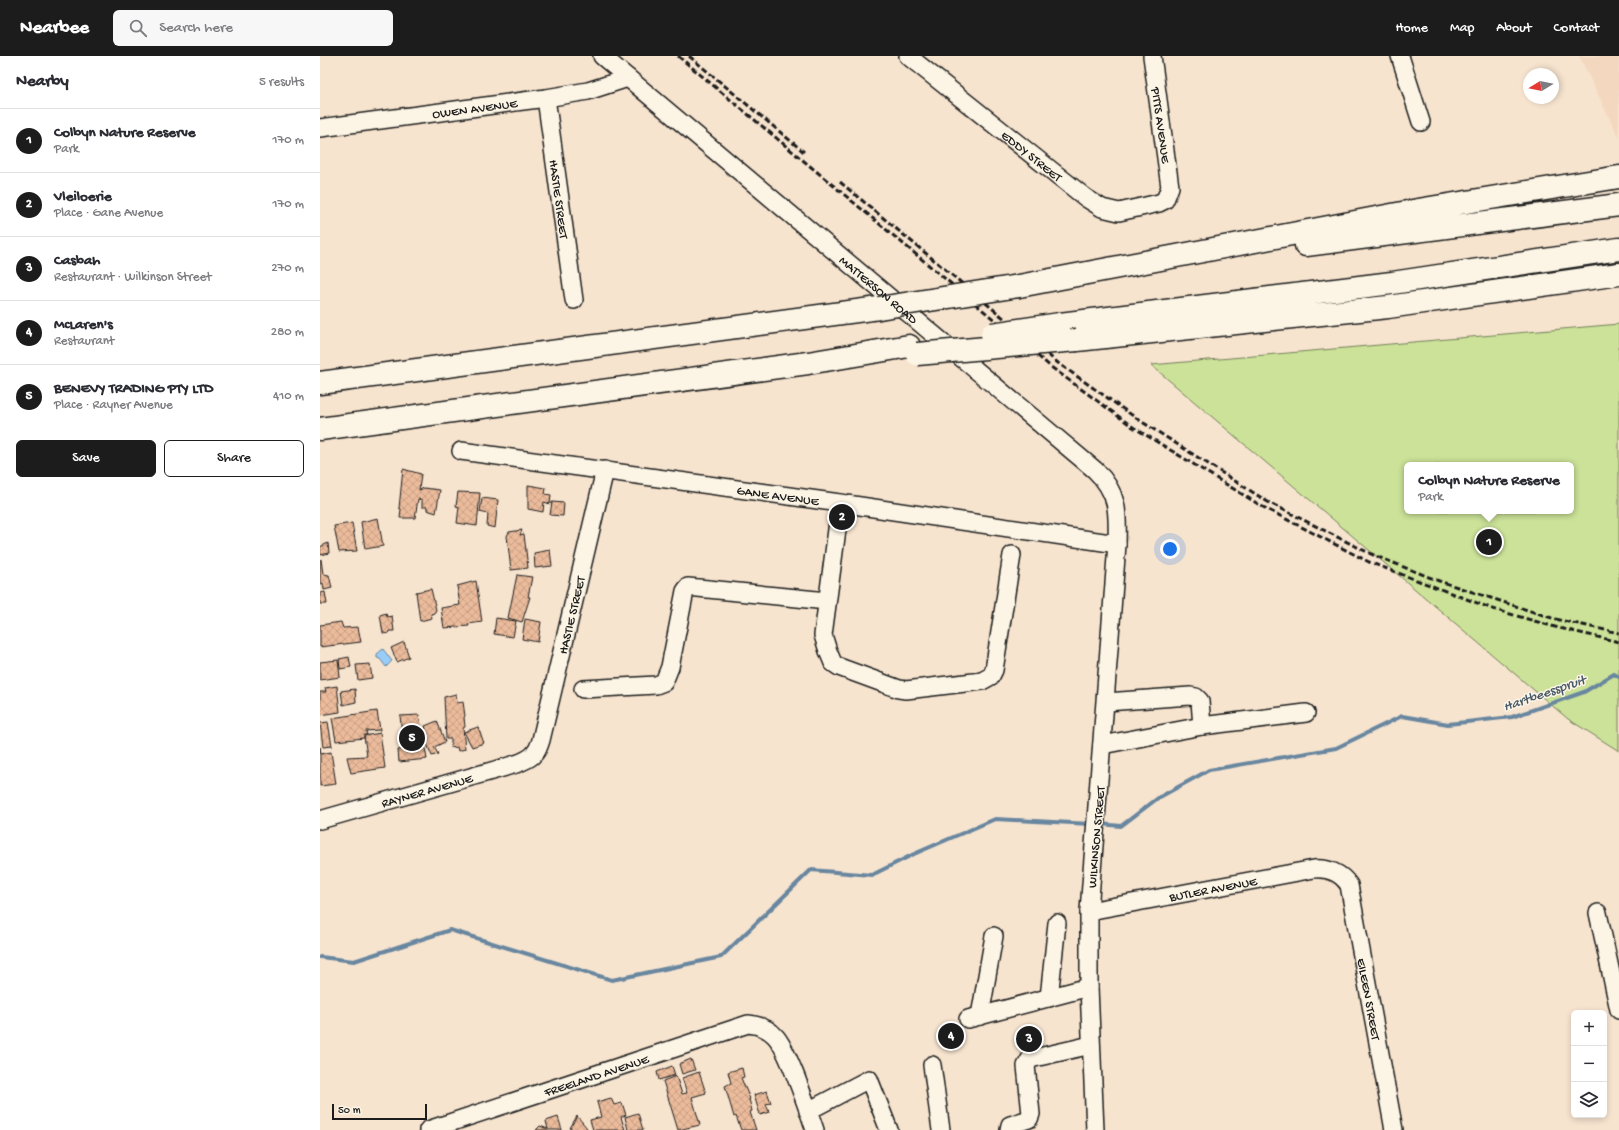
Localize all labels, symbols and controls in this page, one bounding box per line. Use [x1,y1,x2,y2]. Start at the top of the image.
search box [113,10,393,46]
text: Nearbee [20,17,89,40]
icon: search [127,17,149,39]
text: Search here [159,19,233,37]
text: Home [1396,20,1428,37]
text: Map [1450,20,1474,37]
text: About [1496,20,1532,37]
text: Contact [1554,20,1599,37]
north arrow [1523,68,1559,104]
text: Nearby [16,72,69,92]
text: 5 results [259,75,304,90]
street label: PITTS AVENUE [1147,85,1172,165]
street label: OWEN AVENUE [431,97,519,123]
text: Colbyn Nature Reserve [54,124,196,142]
street label: EDDY STREET [997,128,1065,186]
text: 1 [26,133,32,148]
text: 170 m [272,133,304,148]
text: Park [54,142,79,157]
street label: HASTIE STREET [545,159,571,241]
text: Vleiloerie [54,188,112,206]
text: 2 [26,197,32,212]
text: 170 m [272,197,304,212]
text: Place · Gane Avenue [54,206,163,221]
text: Casbah [54,252,100,270]
street label: MATTERSON ROAD [835,253,920,328]
text: 3 [26,261,32,276]
text: 270 m [271,261,304,276]
text: Restaurant · Wilkinson Street [54,270,211,285]
text: McLaren's [54,316,113,334]
text: 4 [26,325,32,340]
text: 280 m [271,325,304,340]
text: Restaurant [54,334,114,349]
text: BENEVY TRADING PTY LTD [54,380,213,398]
text: 5 [26,389,32,404]
text: 410 m [273,389,304,404]
text: Place · Rayner Avenue [54,398,173,413]
button: Save [16,440,156,477]
button: Share [164,440,304,477]
popup [1404,462,1574,514]
text: Colbyn Nature Reserve [1418,472,1560,490]
street label: GANE AVENUE [736,484,821,510]
text: Park [1418,490,1443,505]
pin: 2 [829,502,855,532]
pin: 1 [1476,527,1502,557]
your location [1160,539,1180,559]
street label: HASTIE STREET [557,574,590,656]
water label: Hartbeesspruit [1502,672,1590,716]
pin: 5 [399,723,425,753]
street label: RAYNER AVENUE [380,772,476,812]
street label: WILKINSON STREET [1086,785,1110,889]
street label: BUTLER AVENUE [1167,875,1259,906]
street label: EILEEN STREET [1353,957,1383,1042]
map controls [1571,1010,1607,1118]
button: + [1571,1010,1607,1046]
pin: 4 [938,1021,964,1051]
pin: 3 [1016,1024,1042,1054]
button: − [1571,1046,1607,1082]
street label: FREELAND AVENUE [542,1052,652,1101]
button: layers [1571,1082,1607,1118]
scale bar [332,1102,427,1121]
text: 50 m [338,1105,360,1117]

